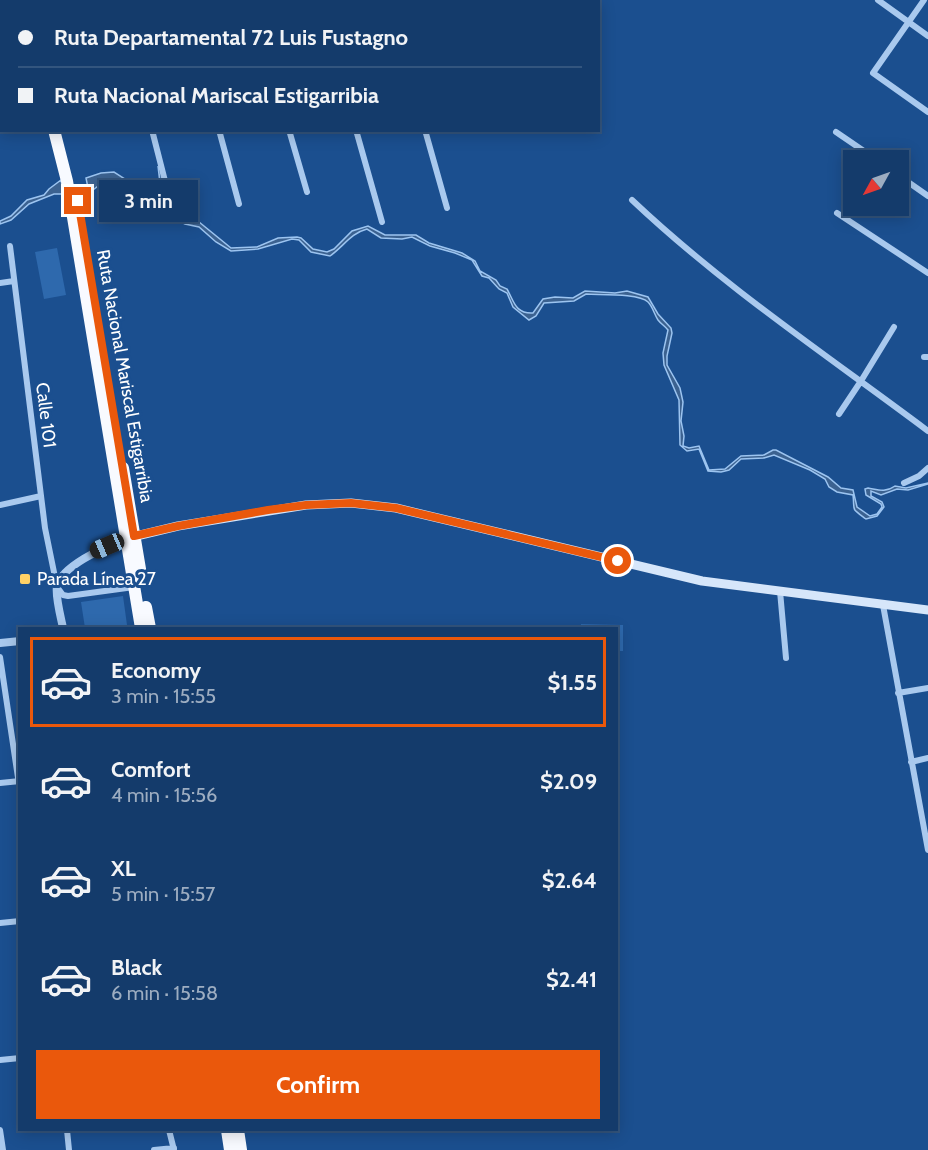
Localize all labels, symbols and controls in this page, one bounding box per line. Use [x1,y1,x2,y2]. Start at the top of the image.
text: Ruta Departamental 72 Luis Fustagno [54,24,408,51]
text: Ruta Nacional Mariscal Estigarribia [54,82,379,109]
north arrow [843,150,909,216]
map controls [843,150,909,216]
callout: 3 min [99,180,198,222]
route end [64,187,91,214]
text: 3 min [124,189,173,213]
street label: Ruta Nacional Mariscal Estigarribia [92,248,158,505]
street label: Calle 101 [31,381,61,449]
car [87,531,127,561]
route start [604,547,631,574]
place label: Parada Línea 27 [37,568,156,590]
marker: Parada Línea 27 [18,572,32,586]
icon: car [39,655,93,709]
text: Economy [111,657,201,684]
text: $1.55 [548,669,597,696]
text: 3 min · 15:55 [111,684,216,708]
icon: car [39,754,93,808]
text: Comfort [111,756,190,783]
text: $2.09 [540,768,597,795]
text: 4 min · 15:56 [111,783,217,807]
icon: car [39,853,93,907]
text: XL [111,855,136,882]
text: $2.64 [542,867,597,894]
text: 5 min · 15:57 [111,882,215,906]
icon: car [39,952,93,1006]
text: Black [111,954,162,981]
text: $2.41 [546,966,597,993]
text: 6 min · 15:58 [111,981,218,1005]
button: Confirm [36,1050,600,1119]

